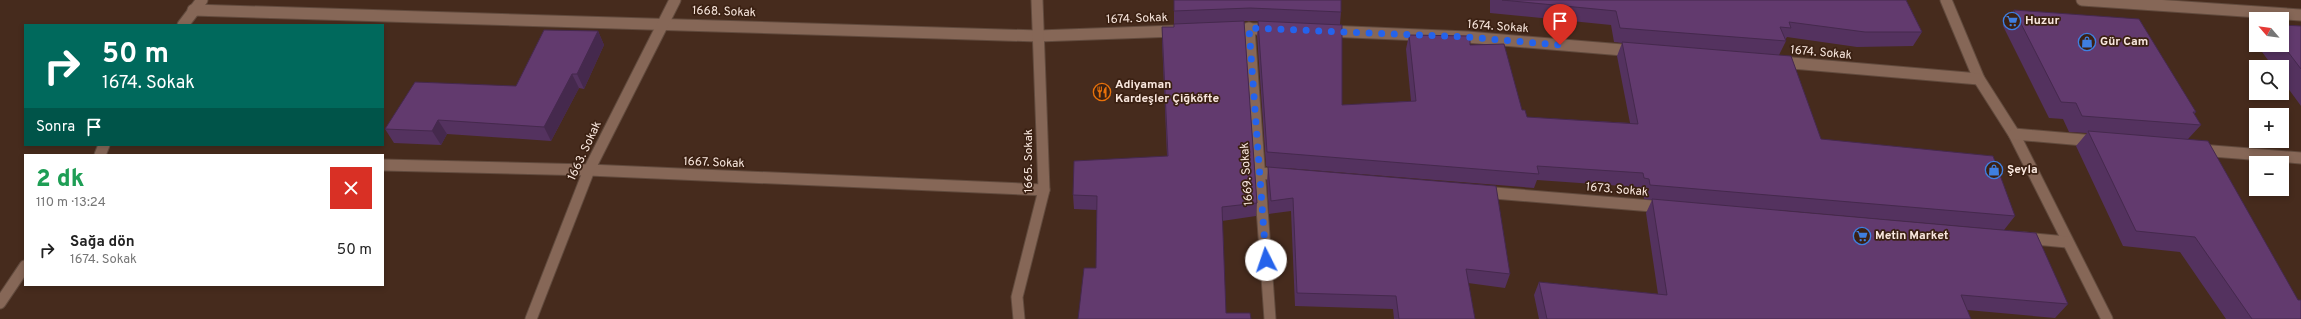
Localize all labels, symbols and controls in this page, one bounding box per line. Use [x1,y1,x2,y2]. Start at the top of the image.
street label: 1668. Sokak [692,3,756,21]
pin [1543,4,1577,45]
street label: 1674. Sokak [1106,10,1168,28]
icon: arrive [1549,10,1571,32]
supermarket icon: Huzur [2002,11,2022,31]
north arrow [2249,12,2289,52]
map controls [2249,12,2289,196]
place label: Huzur [2025,13,2059,29]
street label: 1674. Sokak [1467,17,1529,37]
shop icon: Gür Cam [2077,32,2097,52]
place label: Gür Cam [2100,34,2148,50]
text: 50 m [102,37,169,73]
icon: right [36,40,88,92]
street label: 1674. Sokak [1789,42,1853,64]
button: search [2249,60,2289,100]
text: 1674. Sokak [102,72,195,95]
place label: Adiyaman Kardeşler Çiğköfte [1115,77,1219,107]
restaurant icon: Adiyaman Kardeşler Çiğköfte [1092,82,1112,102]
button: + [2249,108,2289,148]
icon: arrive [83,116,105,138]
text: Sonra [36,118,75,137]
street label: 1663. Sokak [564,119,606,183]
street label: 1665. Sokak [1021,129,1037,193]
street label: 1669. Sokak [1237,142,1257,206]
street label: 1667. Sokak [683,154,745,172]
button: − [2249,156,2289,196]
shop icon: Şeyla [1984,160,2004,180]
place label: Şeyla [2007,162,2038,178]
text: 2 dk [36,165,84,195]
button: close [330,167,372,209]
street label: 1673. Sokak [1585,179,1649,201]
text: 110 m · 13:24 [36,195,106,211]
supermarket icon: Metin Market [1852,226,1872,246]
place label: Metin Market [1875,228,1949,244]
text: Sağa dön [70,233,135,252]
icon: right [36,239,58,261]
position arrow [1245,239,1287,281]
text: 50 m [337,241,372,260]
text: 1674. Sokak [70,252,137,268]

